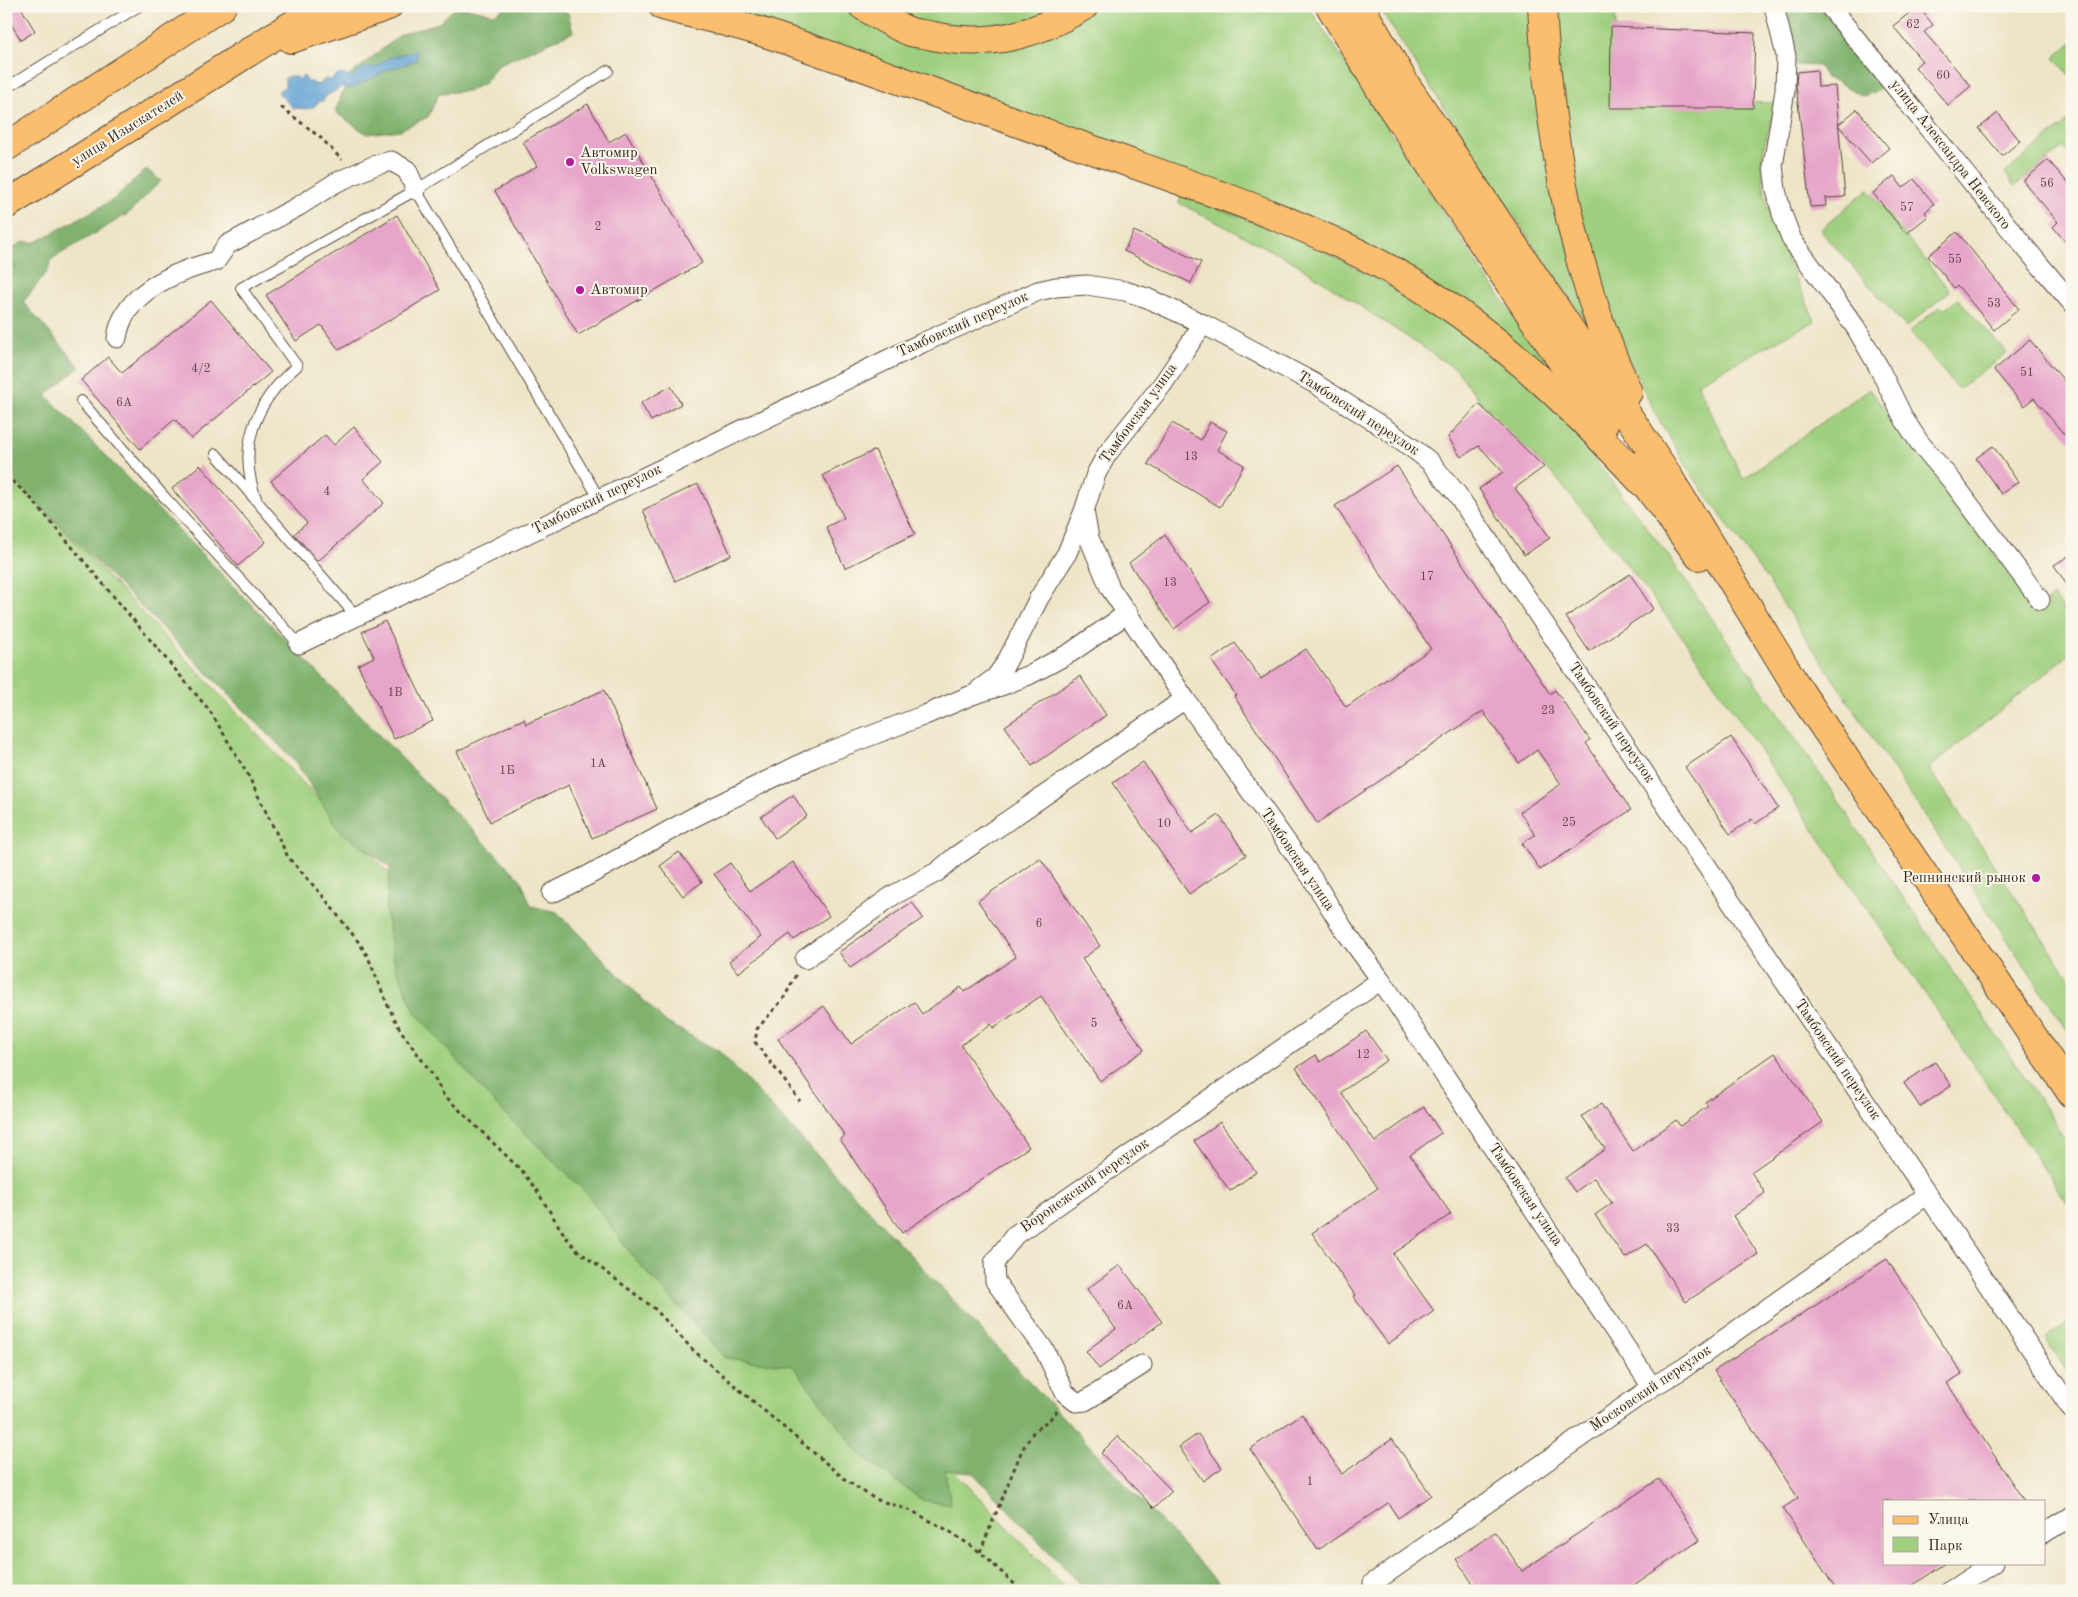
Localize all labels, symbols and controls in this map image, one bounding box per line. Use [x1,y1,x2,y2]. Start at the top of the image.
house number: 62 [1906,19,1920,31]
house number: 60 [1936,70,1950,82]
street label: улица Александра Невского [1887,77,2013,233]
street label: улица Изыскателей [70,89,186,169]
place label: Автомир Volkswagen [580,146,658,178]
marker: Автомир Volkswagen [564,156,576,168]
house number: 56 [2040,177,2054,190]
house number: 57 [1900,201,1914,214]
house number: 2 [595,221,601,233]
house number: 55 [1948,253,1962,266]
place label: Автомир [590,283,648,298]
marker: Автомир [574,284,586,296]
street label: Тамбовский переулок [895,289,1031,361]
house number: 53 [1987,297,2001,310]
street label: Тамбовская улица [1098,361,1181,467]
house number: 4/2 [191,363,211,375]
house number: 51 [2020,366,2034,379]
street label: Тамбовский переулок [1294,369,1422,459]
house number: 6А [116,397,132,409]
house number: 13 [1184,451,1198,463]
street label: Тамбовский переулок [530,462,664,538]
house number: 4 [324,486,331,498]
house number: 17 [1420,571,1434,583]
house number: 13 [1163,577,1177,589]
street label: Тамбовский переулок [1565,660,1657,786]
house number: 1В [387,687,403,699]
house number: 23 [1541,705,1555,717]
house number: 1А [590,758,606,770]
house number: 1Б [499,765,515,777]
street label: Тамбовская улица [1257,806,1337,914]
house number: 25 [1562,816,1576,829]
house number: 10 [1157,818,1171,830]
place label: Репнинский рынок [1903,871,2026,886]
marker: Репнинский рынок [2030,872,2042,884]
house number: 6 [1036,918,1043,930]
street label: Тамбовский переулок [1791,997,1883,1123]
house number: 5 [1091,1017,1098,1030]
house number: 12 [1356,1049,1370,1061]
street label: Воронежский переулок [1018,1136,1152,1236]
street label: Тамбовская улица [1485,1141,1565,1249]
house number: 33 [1666,1223,1680,1235]
house number: 6А [1117,1300,1133,1312]
street label: Московский переулок [1588,1343,1715,1435]
house number: 1 [1307,1476,1313,1488]
legend [1883,1500,2046,1564]
text: Улица [1928,1513,1969,1528]
text: Парк [1928,1539,1963,1554]

